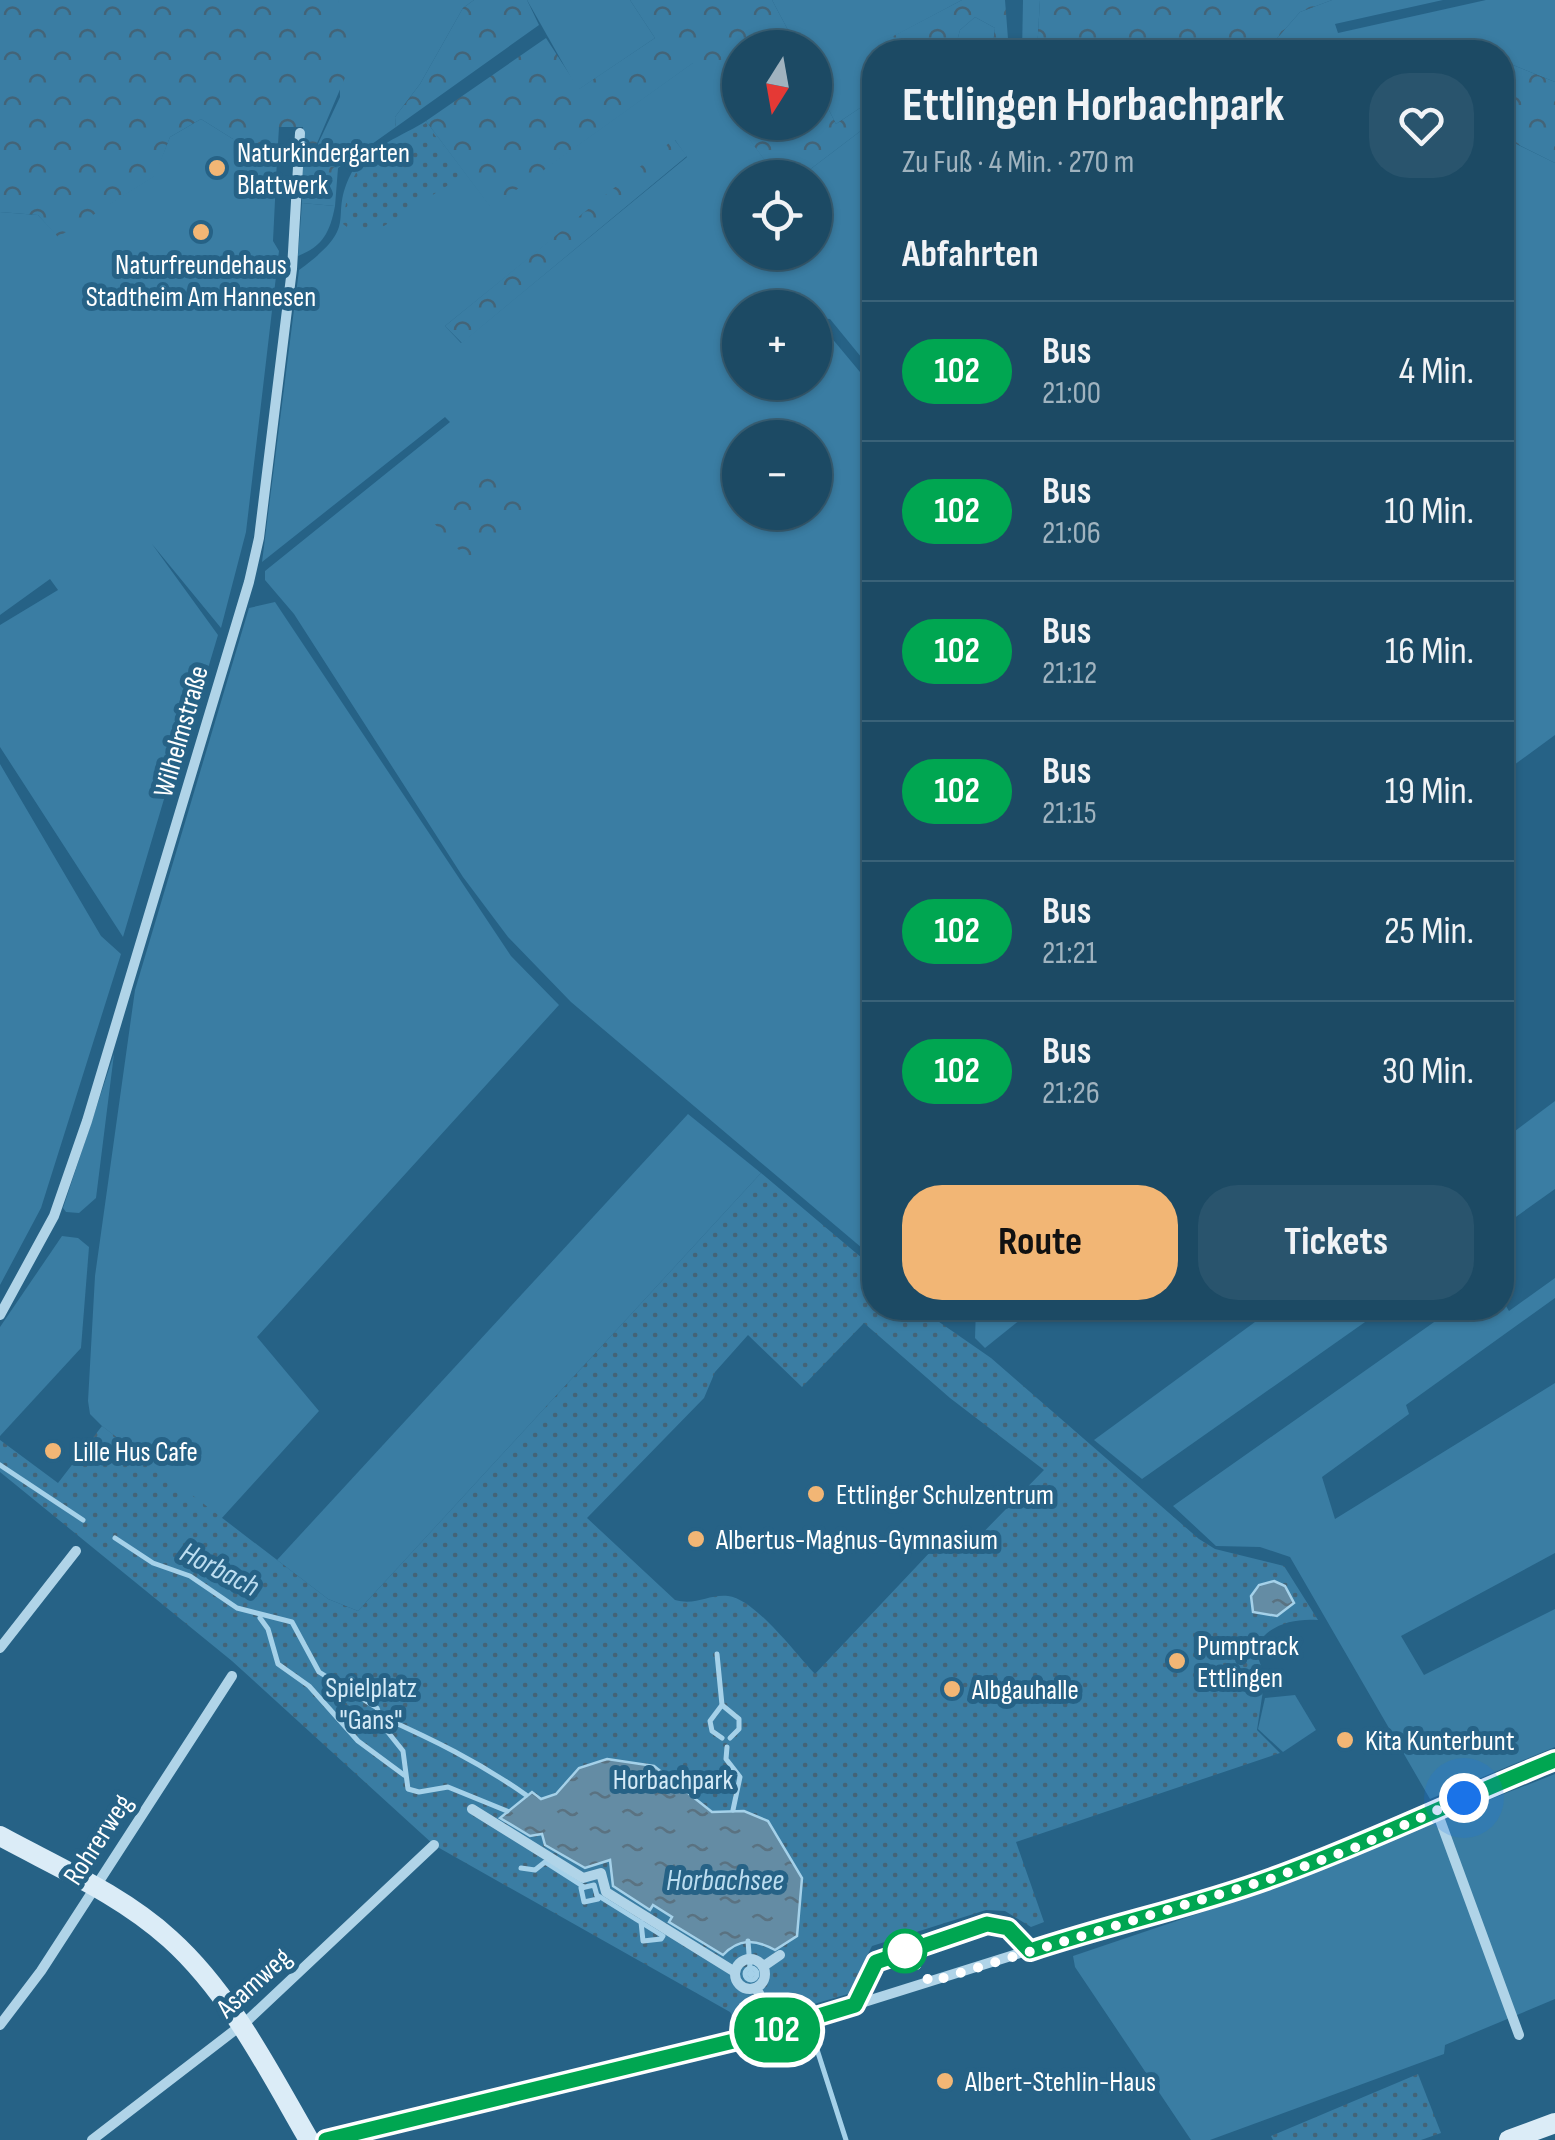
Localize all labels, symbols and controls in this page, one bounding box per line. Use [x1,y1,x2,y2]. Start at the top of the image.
north arrow [722,30,832,140]
map controls [722,30,832,530]
button: heart [1369,73,1474,178]
text: Ettlingen Horbachpark [902,77,1284,134]
place label: Naturkindergarten Blattwerk [237,137,410,202]
text: Zu Fuß · 4 Min. · 270 m [902,143,1134,182]
marker: Naturkindergarten Blattwerk [206,157,228,179]
button: locate [722,160,832,270]
marker: Naturfreundehaus Stadtheim Am Hannesen [190,221,212,243]
text: Abfahrten [902,232,1039,277]
place label: Naturfreundehaus Stadtheim Am Hannesen [86,249,316,314]
button: + [722,290,832,400]
text: Bus [1042,329,1091,374]
text: 4 Min. [1399,349,1474,394]
text: 102 [934,350,980,393]
text: 21:00 [1042,374,1101,413]
button: − [722,420,832,530]
text: Bus [1042,469,1091,514]
text: 10 Min. [1385,489,1474,534]
text: 102 [934,490,980,533]
text: 21:06 [1042,514,1101,553]
text: Bus [1042,609,1091,654]
text: 16 Min. [1385,629,1474,674]
text: 102 [934,630,980,673]
text: 21:12 [1042,654,1097,693]
street label: Wilhelmstraße [147,662,216,801]
text: Bus [1042,749,1091,794]
text: 19 Min. [1385,769,1474,814]
text: 102 [934,770,980,813]
text: 21:15 [1042,794,1097,833]
text: Bus [1042,889,1091,934]
text: 25 Min. [1384,909,1474,954]
text: 102 [934,910,980,953]
text: 21:21 [1042,934,1097,973]
text: Bus [1042,1029,1091,1074]
text: 30 Min. [1382,1049,1474,1094]
text: 102 [934,1050,980,1093]
text: 21:26 [1042,1074,1100,1113]
button: Route [902,1185,1178,1300]
button: Tickets [1198,1185,1474,1300]
place label: Lille Hus Cafe [73,1436,198,1469]
marker: Lille Hus Cafe [42,1440,64,1462]
place label: Ettlinger Schulzentrum [836,1479,1054,1512]
marker: Ettlinger Schulzentrum [805,1483,827,1505]
place label: Albertus-Magnus-Gymnasium [715,1524,998,1557]
marker: Albertus-Magnus-Gymnasium [685,1528,707,1550]
water label: Horbach [174,1535,265,1605]
place label: Pumptrack Ettlingen [1197,1630,1299,1695]
marker: Pumptrack Ettlingen [1166,1650,1188,1672]
park label: Spielplatz "Gans" [325,1672,417,1737]
place label: Albgauhalle [971,1674,1079,1707]
marker: Albgauhalle [941,1678,963,1700]
place label: Kita Kunterbunt [1365,1725,1514,1758]
marker: Kita Kunterbunt [1334,1729,1356,1751]
park label: Horbachpark [613,1764,734,1797]
your location [1439,1773,1489,1823]
street label: Rohrerweg [57,1788,140,1891]
water label: Horbachsee [666,1863,784,1899]
unlabelled marker [884,1930,926,1972]
street label: Asamweg [209,1941,298,2026]
line badge: 102 [720,1998,834,2062]
text: 102 [754,2009,800,2052]
place label: Albert-Stehlin-Haus [964,2066,1156,2099]
marker: Albert-Stehlin-Haus [934,2070,956,2092]

